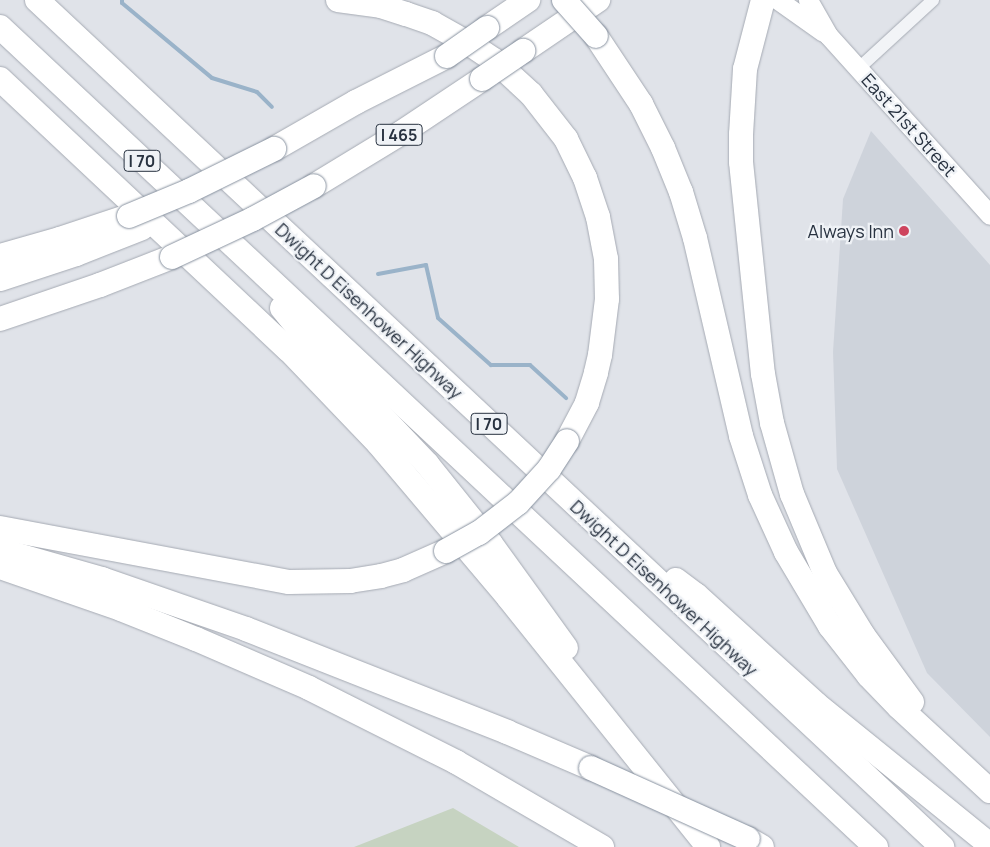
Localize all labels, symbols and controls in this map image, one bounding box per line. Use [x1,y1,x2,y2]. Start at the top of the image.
street label: East 21st Street [857,69,961,181]
road number: I 465 [375,122,423,148]
road number: I 70 [123,148,161,175]
street label: Dwight D Eisenhower Highway [271,219,467,403]
place label: Always Inn [808,220,894,242]
marker: Always Inn [898,225,910,237]
road number: I 70 [470,410,508,438]
street label: Dwight D Eisenhower Highway [566,496,762,680]

